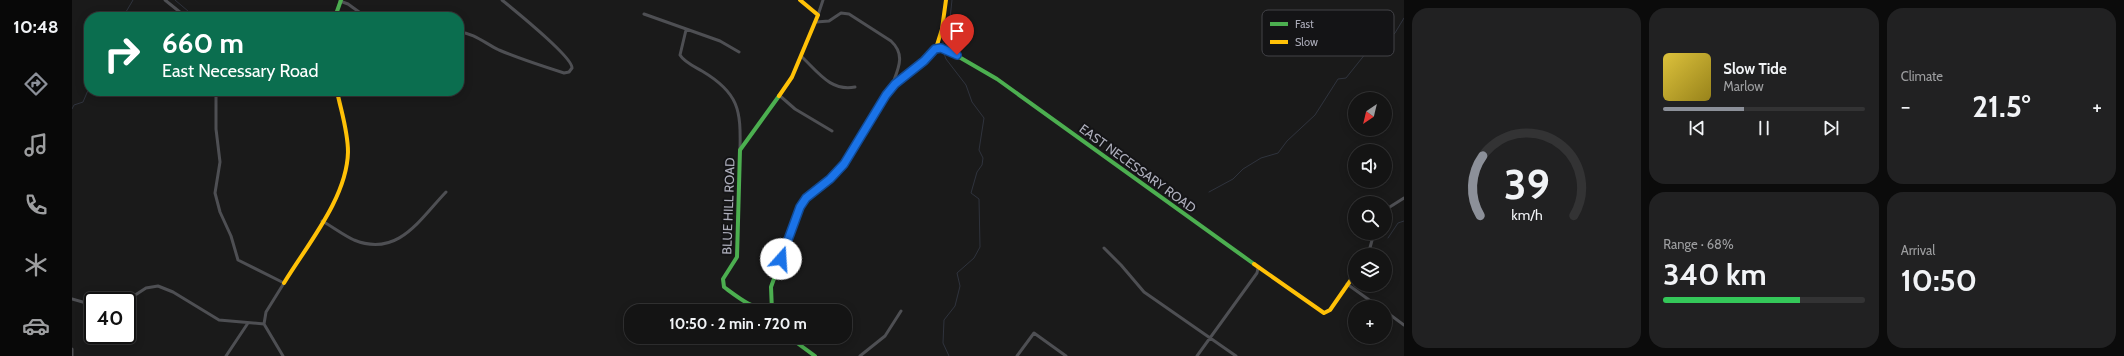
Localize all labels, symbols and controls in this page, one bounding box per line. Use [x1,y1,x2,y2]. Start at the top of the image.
legend [1262,10,1394,56]
pin [940,14,974,55]
text: 10:48 [13,16,59,38]
text: Fast [1295,17,1314,31]
icon: arrive [946,20,968,42]
text: 660 m [162,26,244,60]
icon: right [96,28,148,80]
text: Slow [1295,35,1318,49]
text: East Necessary Road [162,60,319,82]
text: Slow Tide [1723,60,1787,78]
text: Climate [1901,68,1943,84]
icon: directions [22,70,50,98]
text: Marlow [1723,78,1764,94]
text: 21.5° [1972,88,2031,125]
north arrow [1348,92,1392,136]
map controls [1348,92,1392,344]
text: − [1901,93,1910,120]
text: + [2092,93,2102,120]
icon: previous [1686,117,1708,139]
icon: pause [1753,117,1775,139]
icon: next [1820,117,1842,139]
street label: EAST NECESSARY ROAD [1076,120,1200,216]
icon: music [22,131,50,159]
button: sound [1348,144,1392,188]
street label: BLUE HILL ROAD [718,157,738,255]
text: 39 [1504,159,1550,209]
icon: phone [22,191,50,219]
button: search [1348,196,1392,240]
text: km/h [1511,206,1542,224]
text: Range · 68% [1663,236,1734,252]
position arrow [760,238,802,280]
text: Arrival [1901,242,1935,258]
button: layers [1348,248,1392,292]
icon: climate [22,251,50,279]
text: 340 km [1663,256,1767,293]
text: 10:50 [1901,262,1977,299]
speed limit sign: 40 [84,292,136,344]
button: + [1348,300,1392,344]
icon: car [22,312,50,340]
text: 10:50 · 2 min · 720 m [669,315,807,333]

